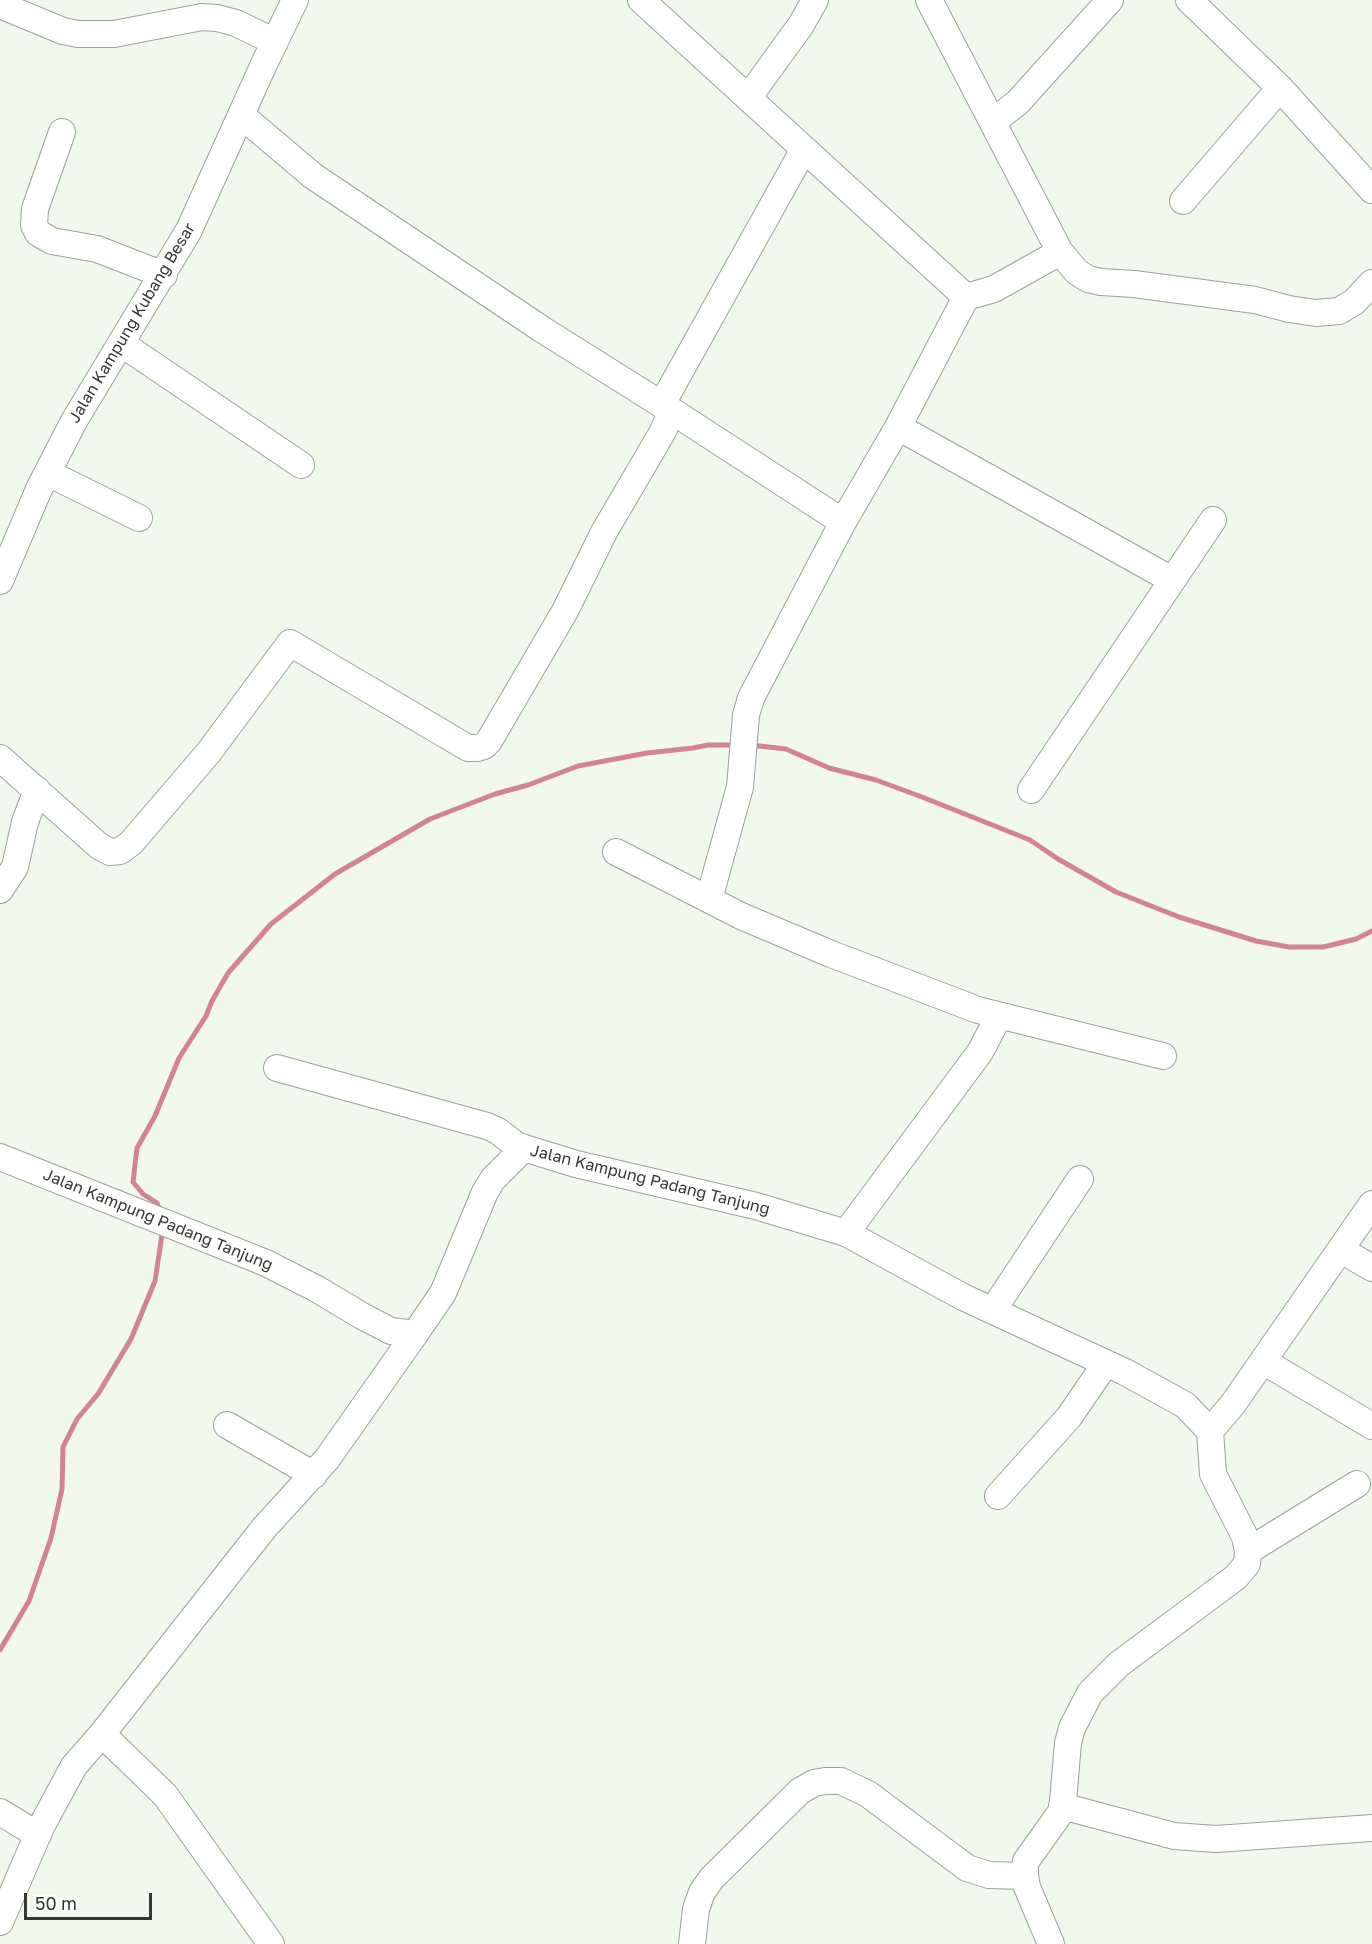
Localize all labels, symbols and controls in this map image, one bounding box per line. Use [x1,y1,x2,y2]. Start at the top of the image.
street label: Jalan Kampung Kubang Besar [65,220,199,426]
street label: Jalan Kampung Padang Tanjung [528,1141,772,1219]
street label: Jalan Kampung Padang Tanjung [40,1165,276,1275]
scale bar [27,1881,154,1919]
text: 50 m [35,1892,77,1914]

